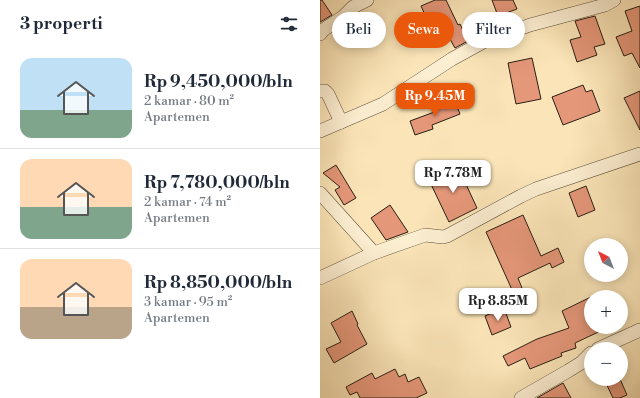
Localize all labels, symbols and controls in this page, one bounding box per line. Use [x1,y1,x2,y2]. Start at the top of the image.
chip: Beli [332,12,386,48]
chip: Sewa [394,12,454,48]
chip: Filter [462,12,525,48]
text: 3 properti [20,13,103,35]
icon: filters [278,13,300,35]
text: Rp 9,450,000/bln [144,71,293,93]
icon: home [52,74,100,122]
pin: Rp 9.45M [394,83,476,117]
text: Rp 9.45M [405,88,465,104]
text: 2 kamar · 80 m² [144,93,234,109]
text: Apartemen [144,109,210,125]
pin: Rp 7.78M [412,160,494,194]
text: Rp 7.78M [424,165,482,181]
text: Rp 7,780,000/bln [144,172,290,194]
icon: home [52,175,100,223]
text: 2 kamar · 74 m² [144,194,231,210]
text: Apartemen [144,210,210,226]
north arrow [584,238,628,282]
map controls [584,238,628,386]
text: Rp 8,850,000/bln [144,272,292,294]
icon: home [52,275,100,323]
pin: Rp 8.85M [457,288,539,322]
button: + [584,290,628,334]
text: Rp 8.85M [468,293,528,309]
text: 3 kamar · 95 m² [144,294,232,310]
text: Apartemen [144,310,210,326]
button: − [584,342,628,386]

